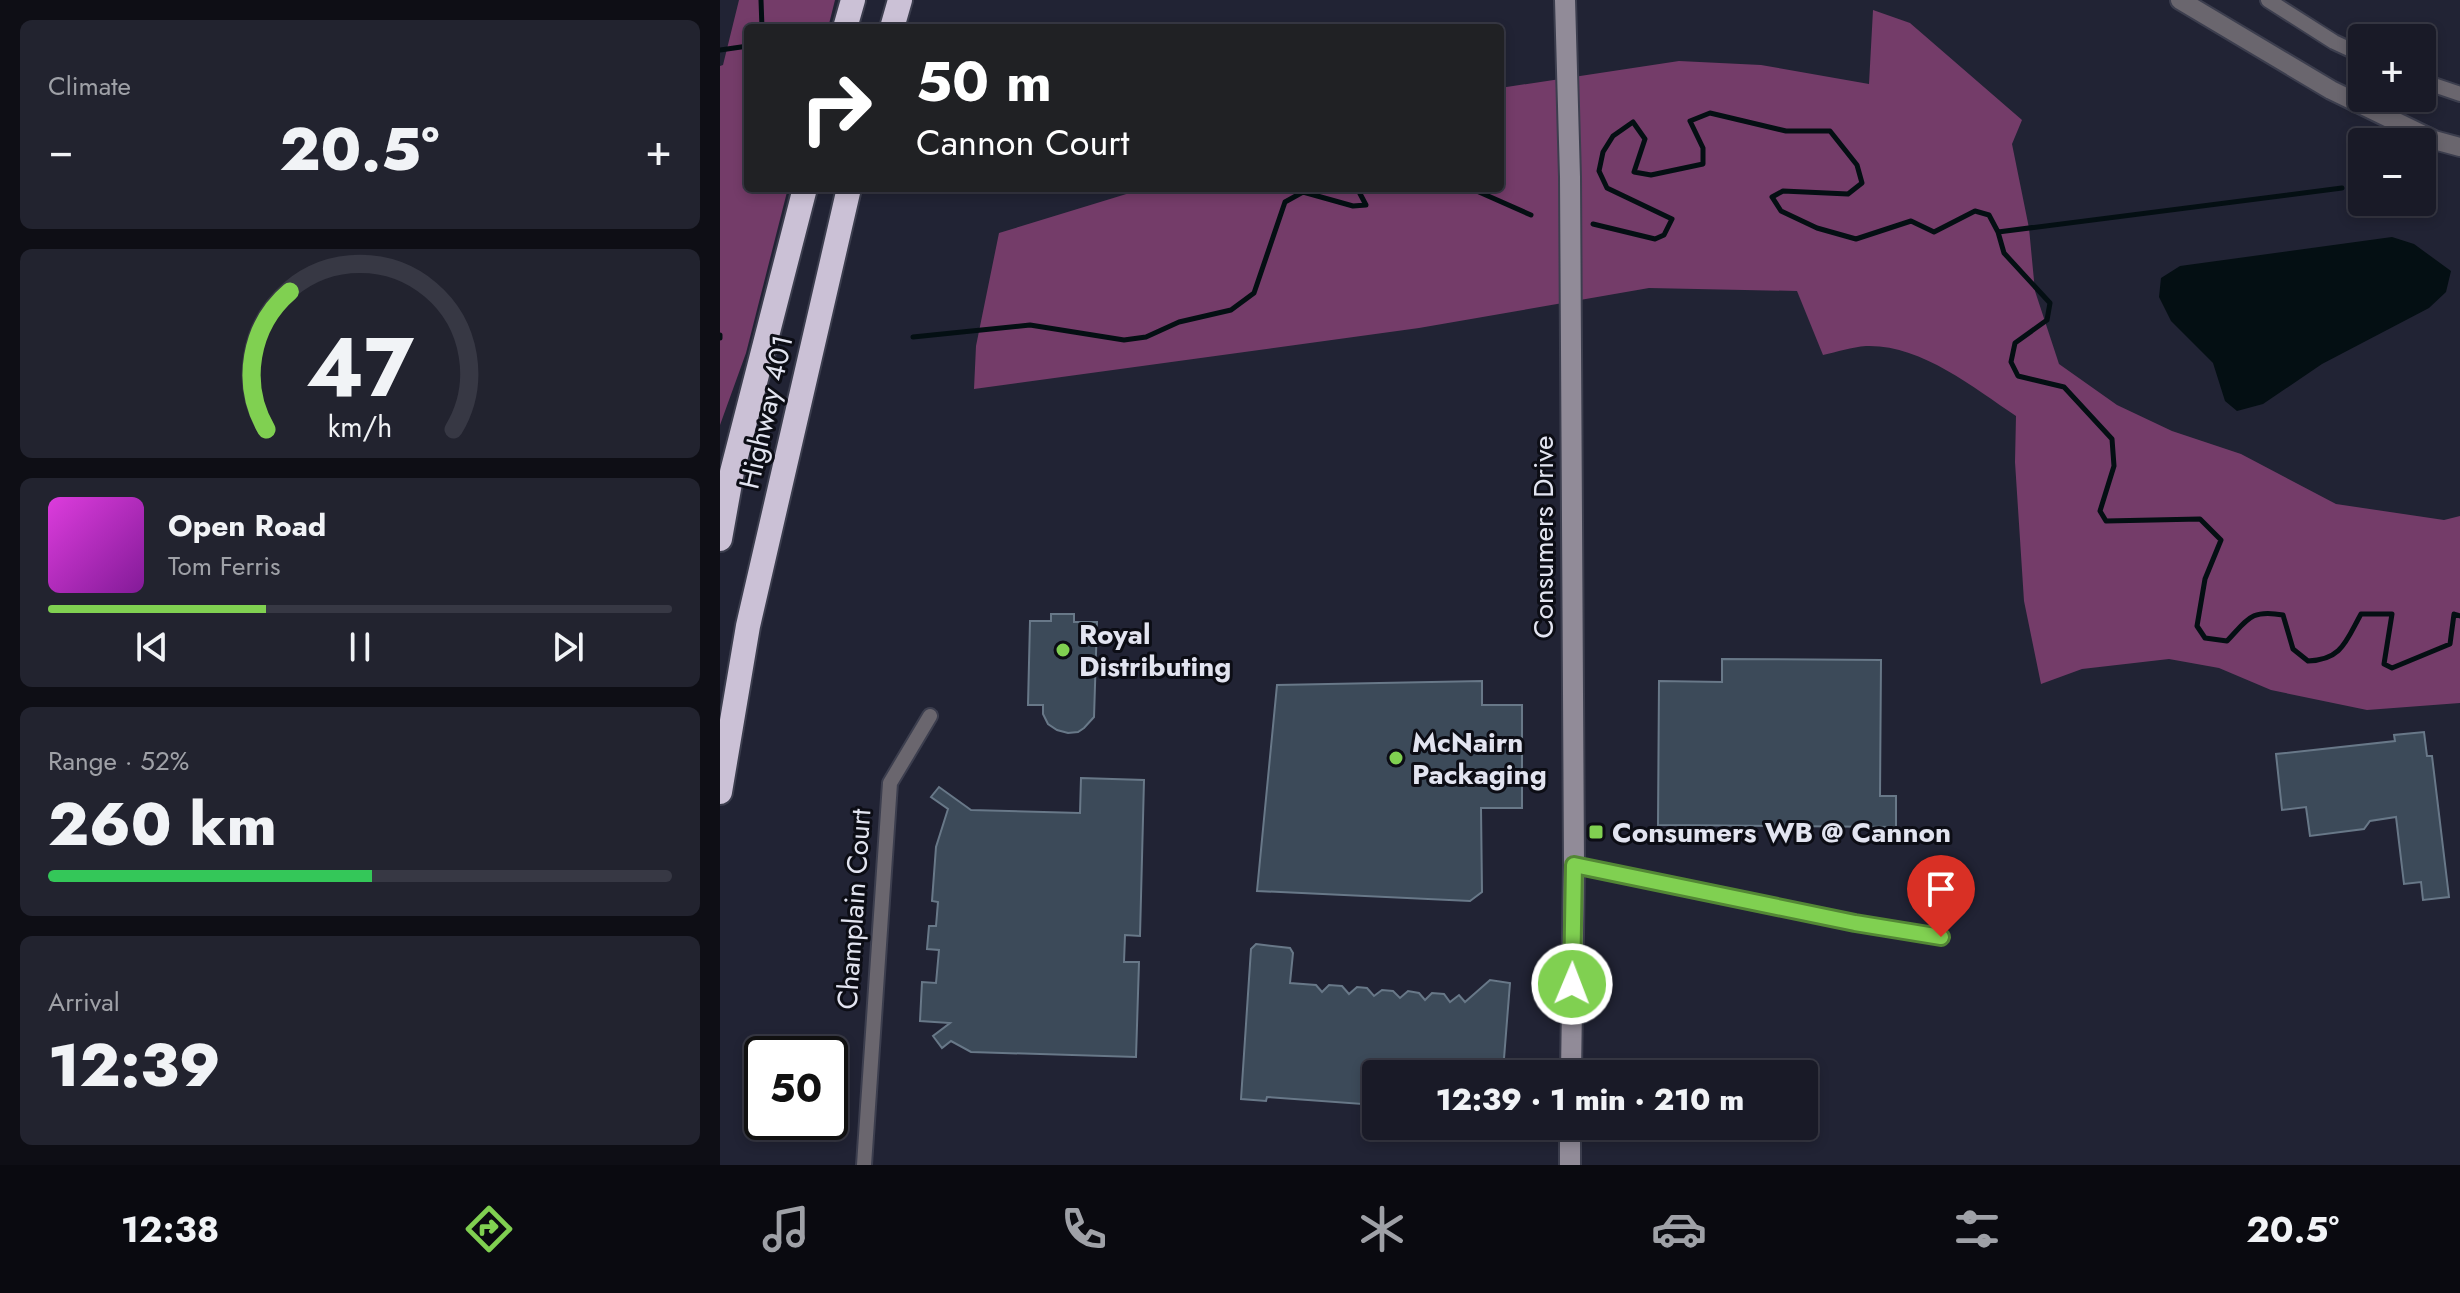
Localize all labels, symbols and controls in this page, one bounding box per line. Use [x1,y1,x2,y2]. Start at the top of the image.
map controls [2348,24,2436,216]
button: + [2348,24,2436,112]
text: 50 m [916,41,1052,122]
icon: right [784,56,888,160]
text: Climate [48,67,131,105]
text: 20.5° [280,106,439,193]
text: Cannon Court [916,116,1129,168]
text: − [48,118,74,182]
text: + [645,118,672,182]
button: − [2348,128,2436,216]
text: 47 [306,306,414,426]
street label: Highway 401 [728,331,804,493]
text: km/h [328,406,392,448]
street label: Consumers Drive [1523,436,1564,638]
text: Open Road [168,504,326,547]
text: Tom Ferris [168,547,280,585]
place label: Royal Distributing [1079,614,1231,687]
icon: previous [130,625,174,669]
icon: pause [338,625,382,669]
icon: next [546,625,590,669]
marker: Royal Distributing [1054,641,1072,659]
place label: McNairn Packaging [1412,722,1547,795]
text: Range · 52% [48,742,189,780]
marker: McNairn Packaging [1387,749,1405,767]
text: 260 km [48,781,277,868]
street label: Champlain Court [827,807,881,1011]
place label: Consumers WB @ Cannon [1612,812,1951,853]
marker: Consumers WB @ Cannon [1587,823,1605,841]
pin [1907,855,1975,937]
icon: arrive [1919,867,1963,911]
position arrow [1530,942,1614,1026]
text: Arrival [48,983,120,1021]
text: 12:39 [48,1022,221,1109]
speed limit sign: 50 [744,1036,848,1140]
text: 12:39 · 1 min · 210 m [1436,1078,1744,1121]
icon: directions [461,1201,517,1257]
icon: music [758,1201,814,1257]
icon: phone [1056,1201,1112,1257]
icon: climate [1354,1201,1410,1257]
icon: car [1651,1201,1707,1257]
icon: filters [1949,1201,2005,1257]
text: 12:38 [121,1203,219,1255]
text: 20.5° [2246,1203,2339,1255]

